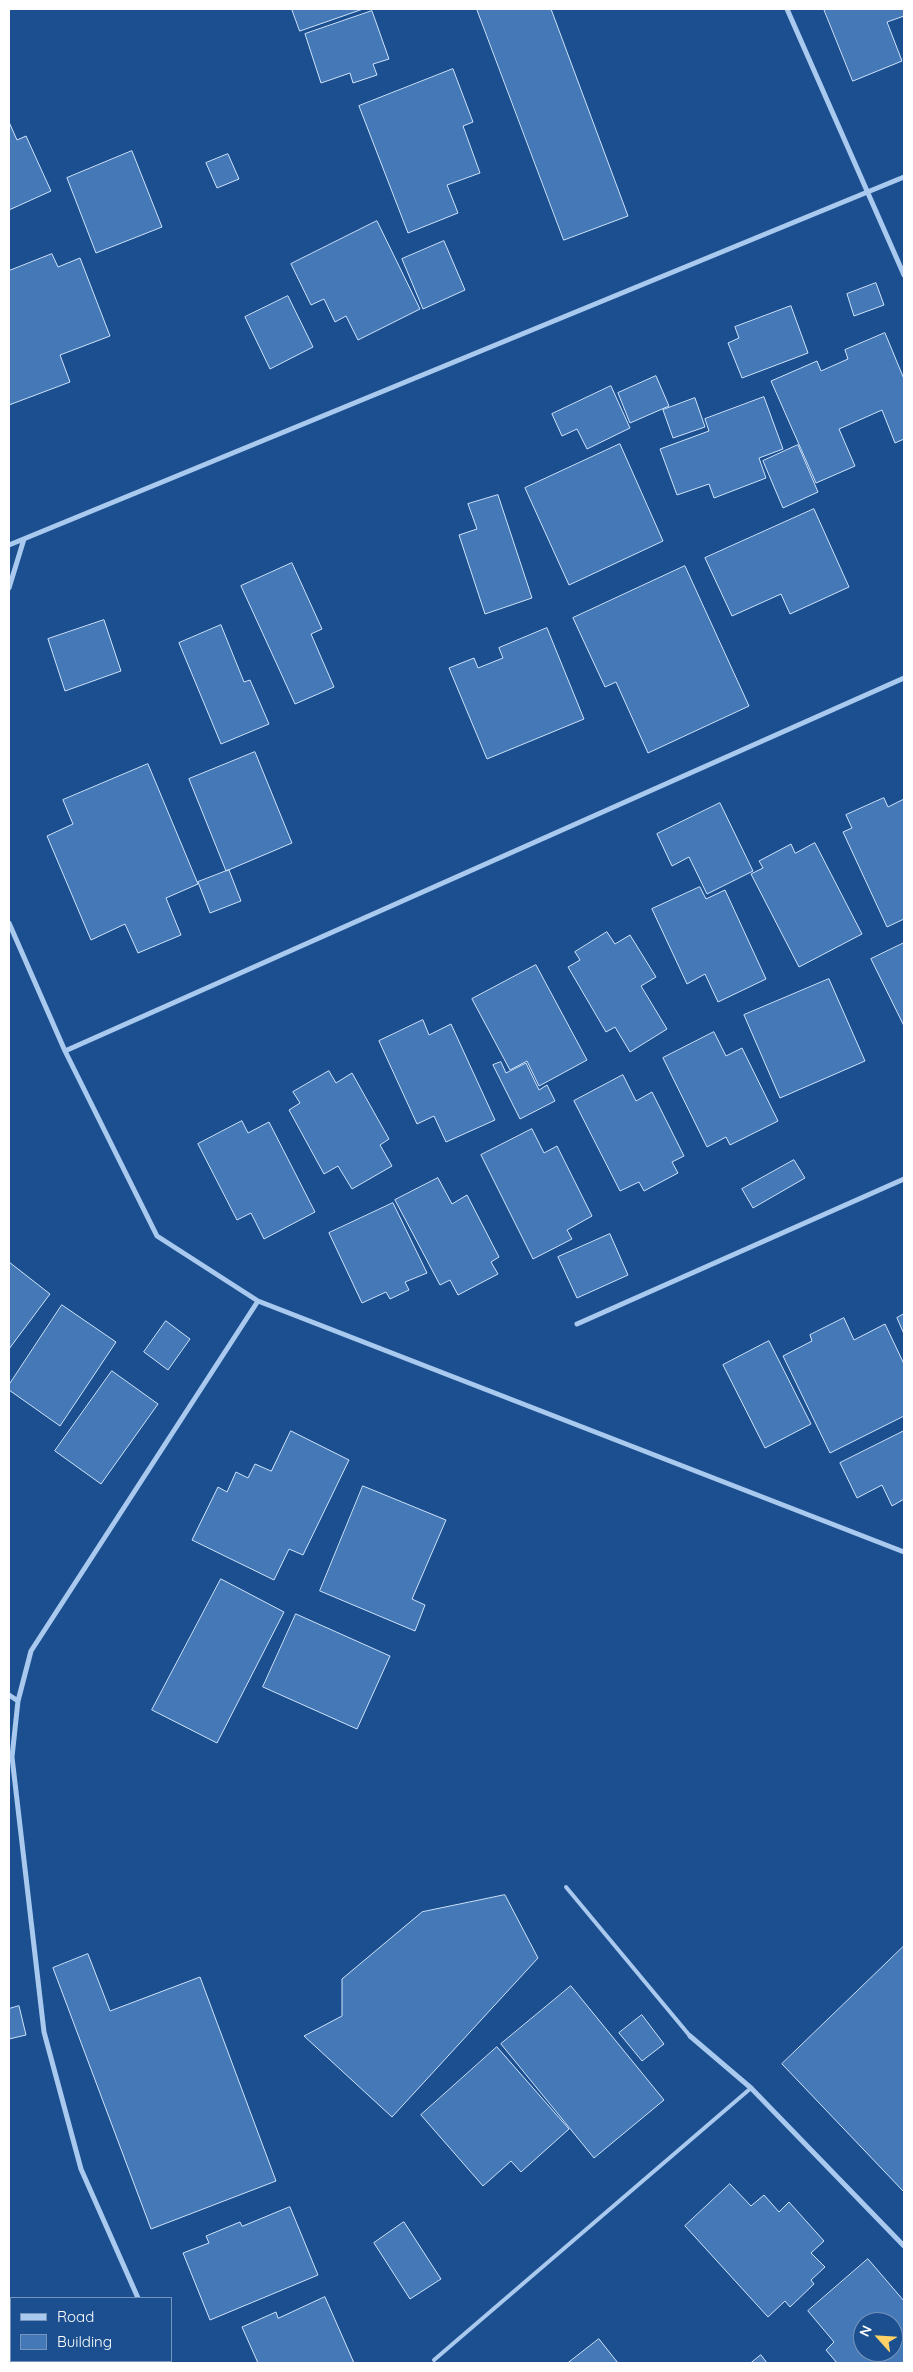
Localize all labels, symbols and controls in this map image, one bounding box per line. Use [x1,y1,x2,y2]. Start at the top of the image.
legend [10,2297,172,2362]
text: Road [57,2307,94,2326]
north arrow [853,2312,903,2362]
text: N [855,2322,876,2339]
text: Building [57,2332,112,2351]

